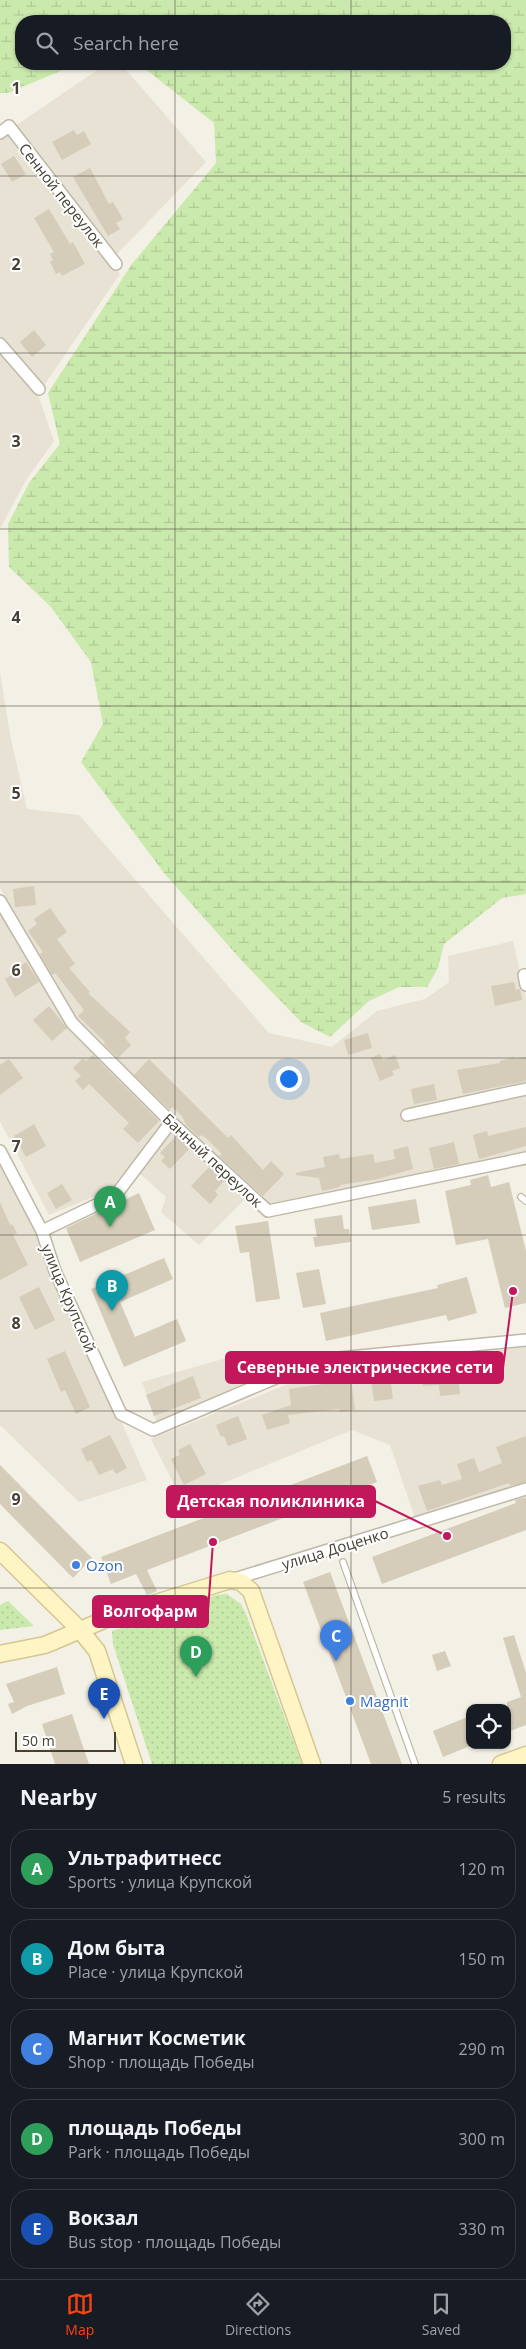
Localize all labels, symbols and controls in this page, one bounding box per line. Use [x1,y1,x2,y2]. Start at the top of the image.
search box [15,15,511,70]
icon: search [33,29,61,57]
text: Search here [73,30,179,56]
text: 1 [11,77,21,99]
street label: Сенной переулок [15,139,109,252]
text: 2 [11,253,21,275]
text: 3 [11,430,21,452]
text: 4 [11,606,21,628]
text: 5 [11,782,21,804]
text: 6 [11,959,21,981]
your location [276,1066,302,1092]
street label: Банный переулок [159,1108,267,1212]
text: 7 [11,1135,21,1157]
pin: A [94,1186,126,1227]
street label: улица Крупской [37,1241,101,1355]
pin: B [96,1270,128,1311]
text: 8 [11,1312,21,1334]
callout: Северные электрические сети [226,1352,503,1383]
text: Северные электрические сети [237,1356,493,1378]
callout: Детская поликлиника [167,1486,375,1517]
text: 9 [11,1488,21,1510]
text: Детская поликлиника [177,1490,365,1512]
street label: улица Доценко [279,1522,391,1574]
place label: Ozon [86,1555,123,1575]
marker: Ozon [70,1559,82,1571]
callout: Волгофарм [93,1596,208,1627]
text: Волгофарм [103,1600,197,1622]
pin: C [320,1620,352,1661]
pin: D [180,1636,212,1677]
pin: E [88,1678,120,1719]
place label: Magnit [360,1691,408,1711]
marker: Magnit [344,1695,356,1707]
map controls [466,1704,511,1749]
button: locate [466,1704,511,1749]
scale bar [15,1729,116,1752]
text: 50 m [22,1731,55,1750]
text: Nearby [20,1783,97,1811]
text: 5 results [442,1786,506,1808]
text: Ультрафитнесс [68,1845,222,1871]
text: A [31,1858,43,1880]
text: 120 m [459,1858,505,1880]
text: Sports · улица Крупской [68,1871,252,1893]
text: Дом быта [68,1935,165,1961]
text: B [32,1948,42,1970]
text: 150 m [459,1948,505,1970]
text: Place · улица Крупской [68,1961,243,1983]
text: Магнит Косметик [68,2025,246,2051]
text: C [32,2038,42,2060]
text: 290 m [459,2038,505,2060]
text: Shop · площадь Победы [68,2051,255,2073]
text: площадь Победы [68,2115,242,2141]
text: D [31,2128,43,2150]
text: 300 m [459,2128,505,2150]
text: Park · площадь Победы [68,2141,250,2163]
text: Вокзал [68,2205,139,2231]
text: E [33,2218,41,2240]
text: 330 m [459,2218,505,2240]
text: Bus stop · площадь Победы [68,2231,281,2253]
tab: Map [65,2290,94,2339]
tab: Directions [225,2290,291,2339]
tab: Saved [422,2290,461,2339]

